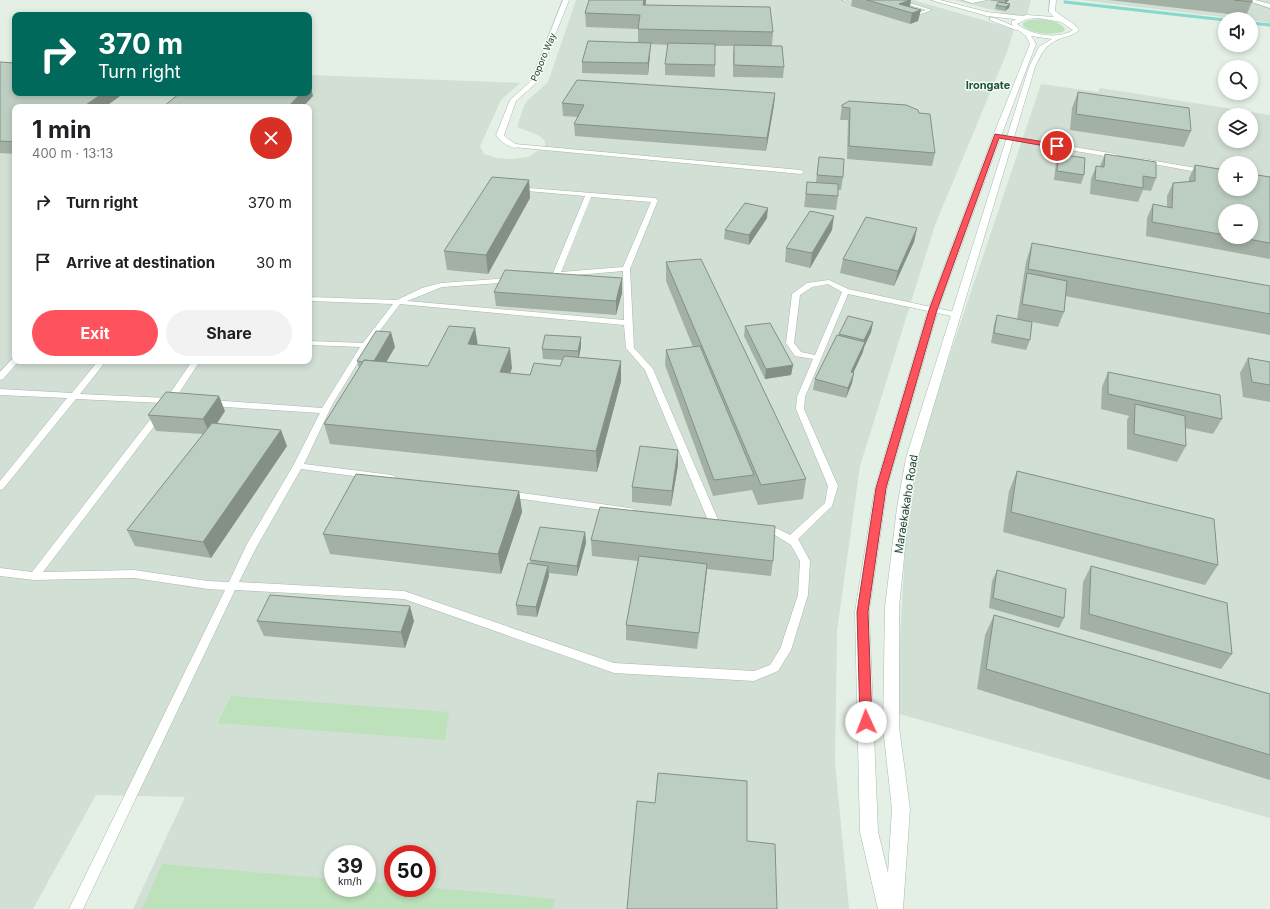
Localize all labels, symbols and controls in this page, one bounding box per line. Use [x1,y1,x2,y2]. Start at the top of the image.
map controls [1218,12,1258,244]
button: sound [1218,12,1258,52]
text: 370 m [98,27,183,61]
icon: right [32,28,84,80]
street label: Poporo Way [528,31,558,83]
button: search [1218,60,1258,100]
text: Turn right [98,61,181,82]
district label: Irongate [966,78,1011,92]
button: layers [1218,108,1258,148]
text: 1 min [32,115,91,144]
button: close [250,117,292,159]
pin [1040,129,1074,163]
icon: arrive [1046,135,1068,157]
text: 400 m · 13:13 [32,145,113,161]
button: + [1218,156,1258,196]
icon: right [32,191,54,213]
text: Turn right [66,193,138,212]
text: 370 m [248,193,292,212]
button: − [1218,204,1258,244]
icon: arrive [32,251,54,273]
text: Arrive at destination [66,253,215,272]
text: 30 m [256,253,292,272]
button: Exit [32,310,158,356]
button: Share [166,310,292,356]
street label: Maraekakaho Road [891,454,921,554]
position arrow [845,701,887,743]
speed limit sign: 50 [384,845,436,897]
text: 39 [337,854,363,878]
text: km/h [338,875,362,887]

